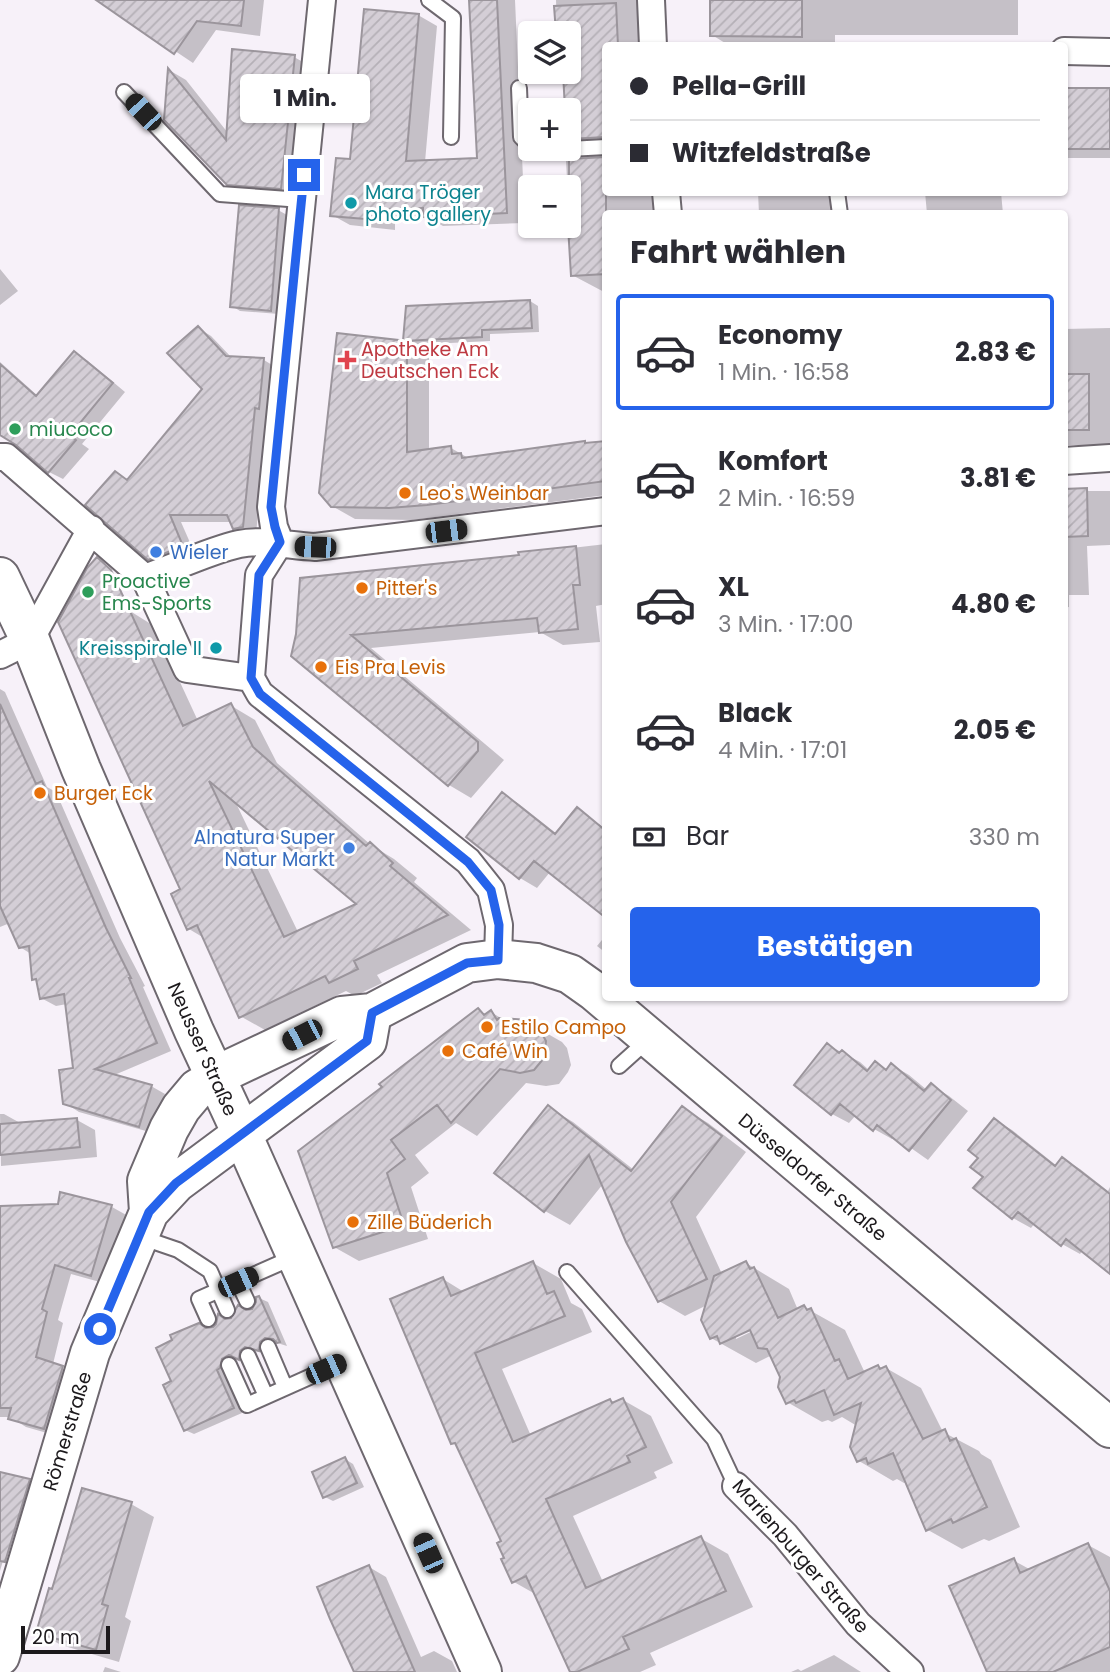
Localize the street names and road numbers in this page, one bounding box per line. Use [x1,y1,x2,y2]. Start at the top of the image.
street label: Neusser Straße [161,978,244,1120]
street label: Düsseldorfer Straße [732,1107,893,1248]
street label: Römerstraße [36,1368,98,1494]
street label: Marienburger Straße [726,1473,875,1639]

